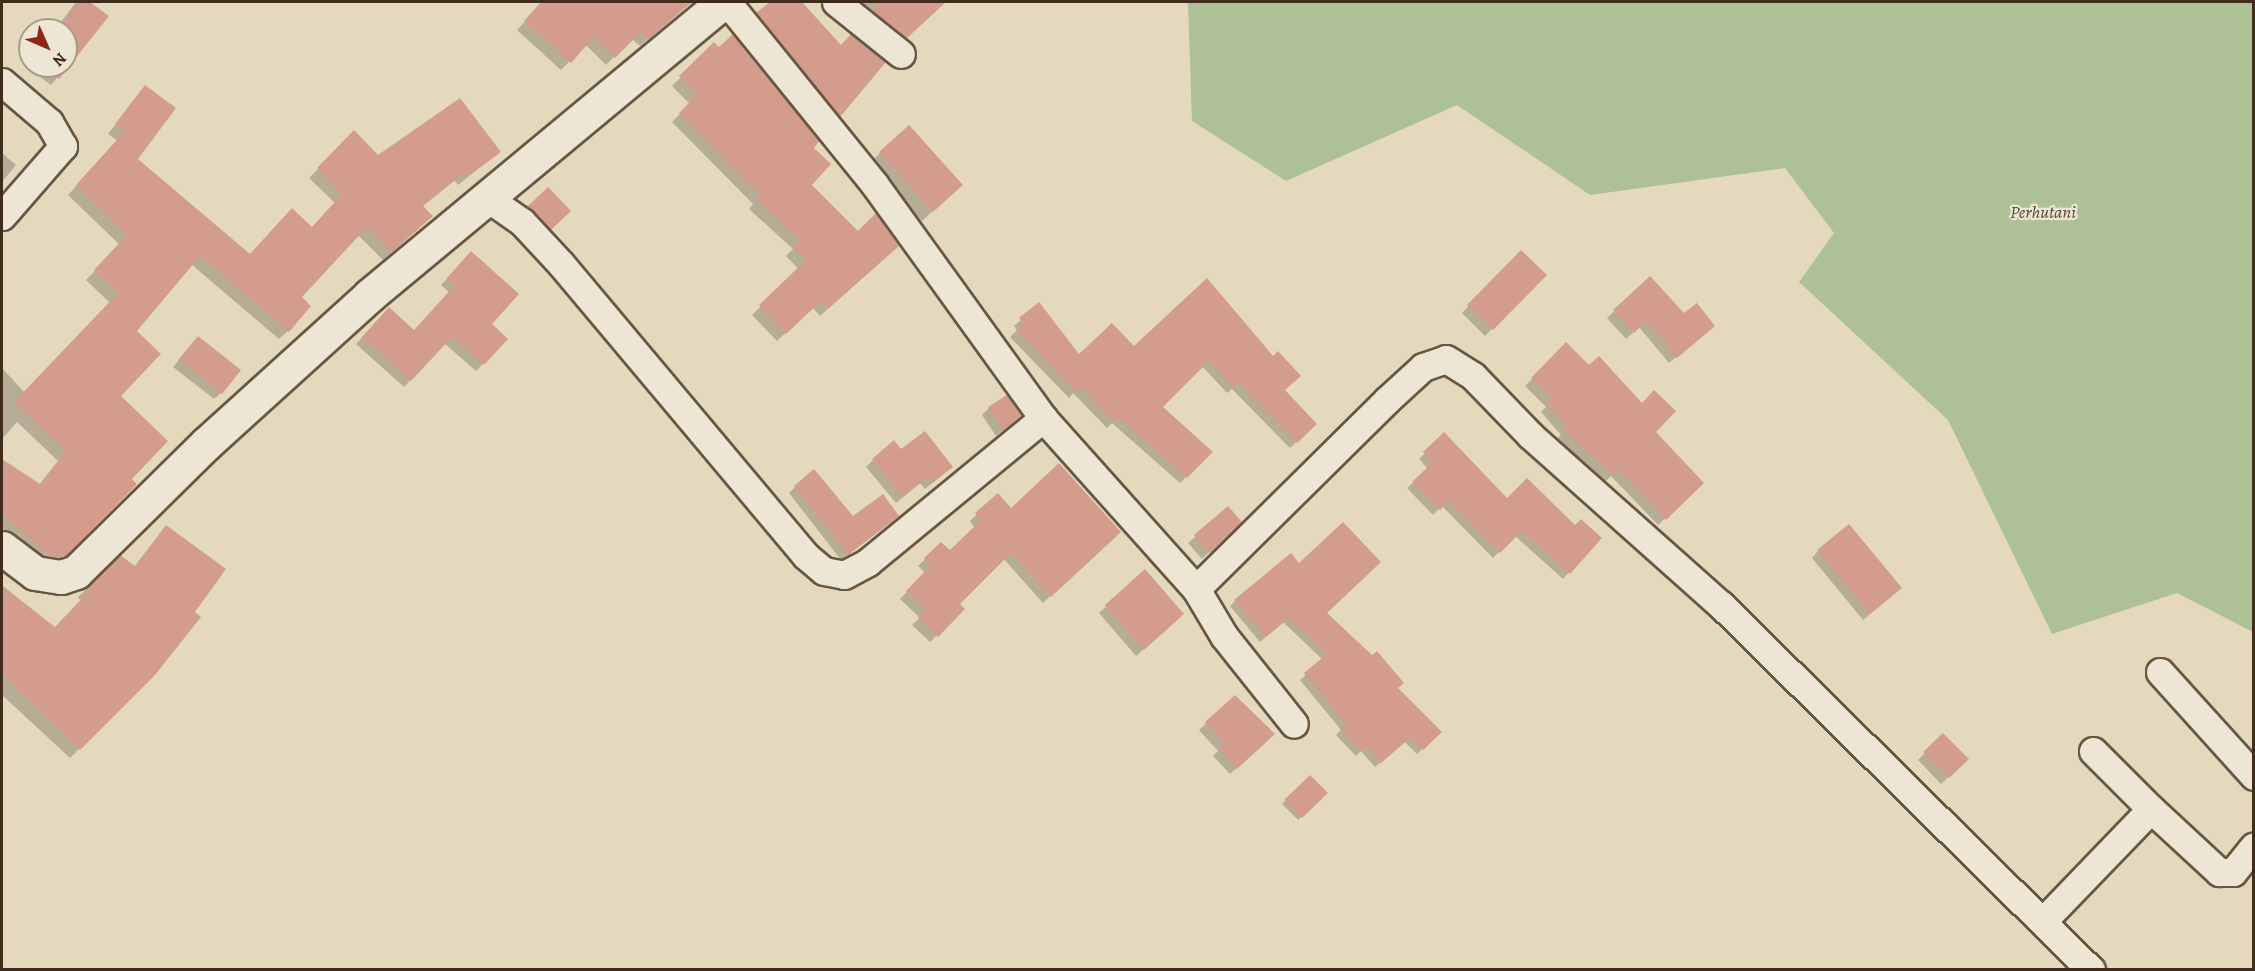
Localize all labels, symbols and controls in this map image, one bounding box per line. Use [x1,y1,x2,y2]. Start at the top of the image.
north arrow [18,18,78,78]
text: N [47,47,71,71]
park label: Perhutani [2010,201,2076,223]

